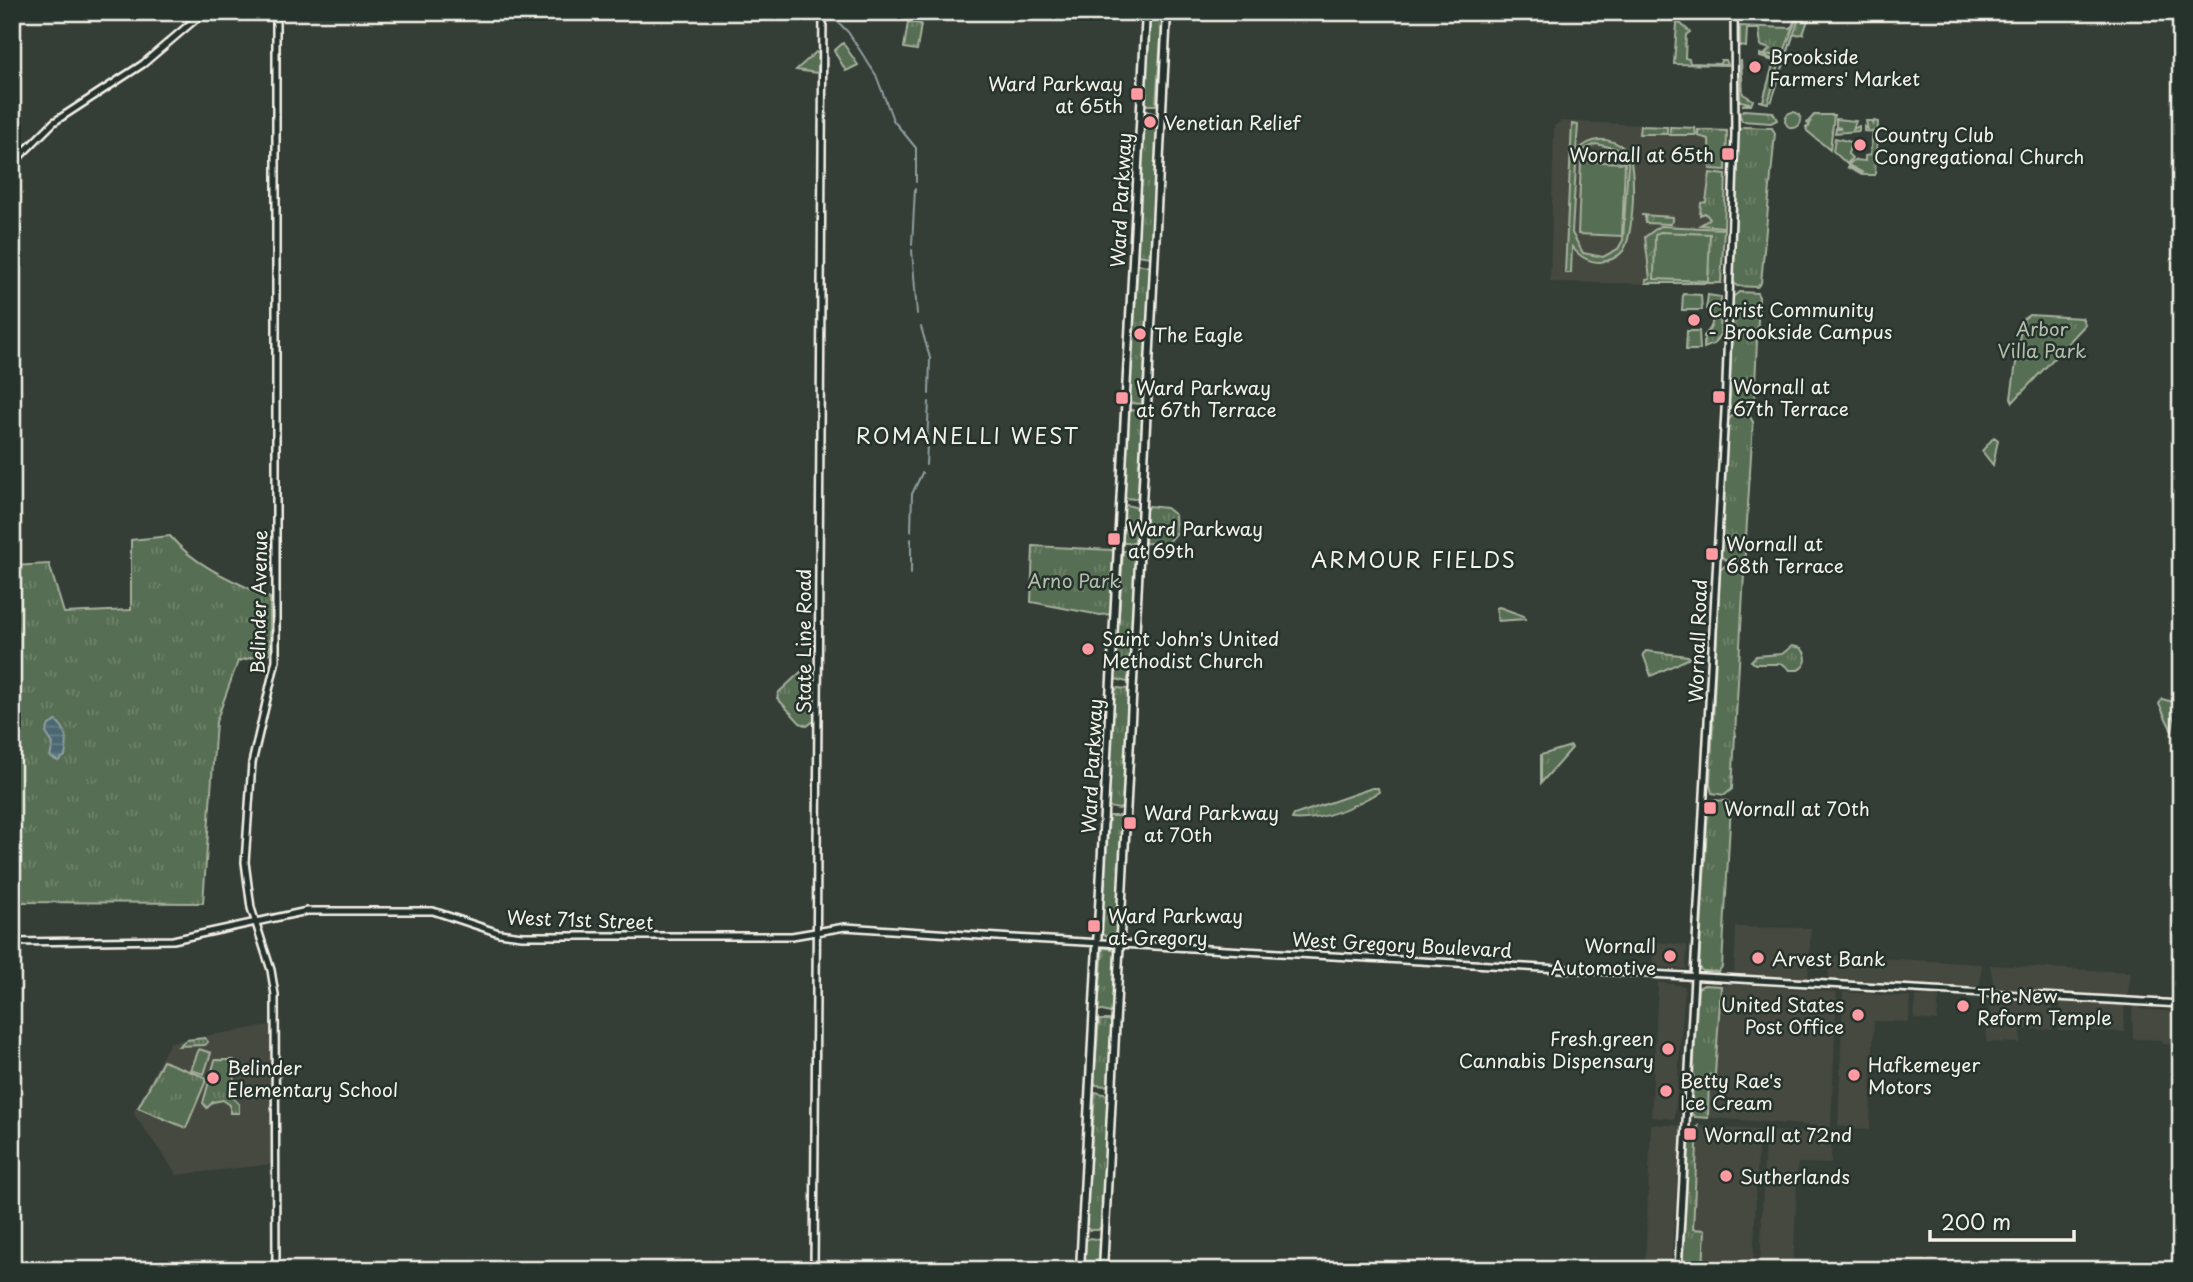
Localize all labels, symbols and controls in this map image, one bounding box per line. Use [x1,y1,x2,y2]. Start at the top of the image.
place label: Brookside Farmers' Market [1769,42,1920,92]
marker: Brookside Farmers' Market [1747,59,1763,75]
place label: Ward Parkway at 65th [988,69,1123,119]
marker: Ward Parkway at 65th [1129,86,1145,102]
place label: Venetian Relief [1164,108,1302,136]
marker: Venetian Relief [1142,114,1158,130]
place label: Country Club Congregational Church [1874,120,2084,170]
street label: Ward Parkway [1102,132,1138,268]
marker: Country Club Congregational Church [1852,137,1868,153]
place label: Wornall at 65th [1569,140,1714,168]
marker: Wornall at 65th [1720,146,1736,162]
place label: Christ Community - Brookside Campus [1708,295,1892,345]
marker: Christ Community - Brookside Campus [1686,312,1702,328]
park label: Arbor Villa Park [1998,314,2087,364]
place label: The Eagle [1154,320,1243,348]
marker: The Eagle [1132,326,1148,342]
place label: Wornall at 67th Terrace [1733,372,1849,422]
place label: Ward Parkway at 67th Terrace [1136,373,1277,423]
marker: Wornall at 67th Terrace [1711,389,1727,405]
marker: Ward Parkway at 67th Terrace [1114,390,1130,406]
district label: ROMANELLI WEST [856,419,1080,451]
place label: Ward Parkway at 69th [1128,514,1263,564]
place label: Wornall at 68th Terrace [1726,529,1844,579]
street label: Belinder Avenue [243,530,273,674]
marker: Ward Parkway at 69th [1106,531,1122,547]
district label: ARMOUR FIELDS [1311,543,1517,575]
marker: Wornall at 68th Terrace [1704,546,1720,562]
park label: Arno Park [1027,566,1121,594]
street label: State Line Road [789,569,817,713]
street label: Wornall Road [1681,579,1713,703]
place label: Saint John's United Methodist Church [1102,624,1279,674]
marker: Saint John's United Methodist Church [1080,641,1096,657]
street label: Ward Parkway [1073,698,1109,834]
place label: Wornall at 70th [1724,794,1870,822]
place label: Ward Parkway at 70th [1144,798,1279,848]
marker: Wornall at 70th [1702,800,1718,816]
marker: Ward Parkway at 70th [1122,815,1138,831]
place label: Ward Parkway at Gregory [1108,901,1243,951]
street label: West 71st Street [506,902,654,936]
marker: Ward Parkway at Gregory [1086,918,1102,934]
street label: West Gregory Boulevard [1291,924,1513,964]
place label: Wornall Automotive [1551,931,1656,981]
place label: Arvest Bank [1772,944,1886,972]
marker: Wornall Automotive [1662,948,1678,964]
marker: Arvest Bank [1750,950,1766,966]
place label: The New Reform Temple [1977,981,2112,1031]
place label: United States Post Office [1721,990,1844,1040]
marker: The New Reform Temple [1955,998,1971,1014]
marker: United States Post Office [1850,1007,1866,1023]
place label: Fresh.green Cannabis Dispensary [1459,1024,1654,1074]
marker: Fresh.green Cannabis Dispensary [1660,1041,1676,1057]
place label: Hafkemeyer Motors [1868,1050,1980,1100]
place label: Belinder Elementary School [227,1053,398,1103]
place label: Betty Rae's Ice Cream [1680,1066,1782,1116]
marker: Hafkemeyer Motors [1846,1067,1862,1083]
marker: Belinder Elementary School [205,1070,221,1086]
marker: Betty Rae's Ice Cream [1658,1083,1674,1099]
place label: Wornall at 72nd [1704,1120,1852,1148]
marker: Wornall at 72nd [1682,1126,1698,1142]
place label: Sutherlands [1740,1162,1850,1190]
marker: Sutherlands [1718,1168,1734,1184]
scale bar [1930,1198,2074,1242]
text: 200 m [1941,1205,2011,1237]

